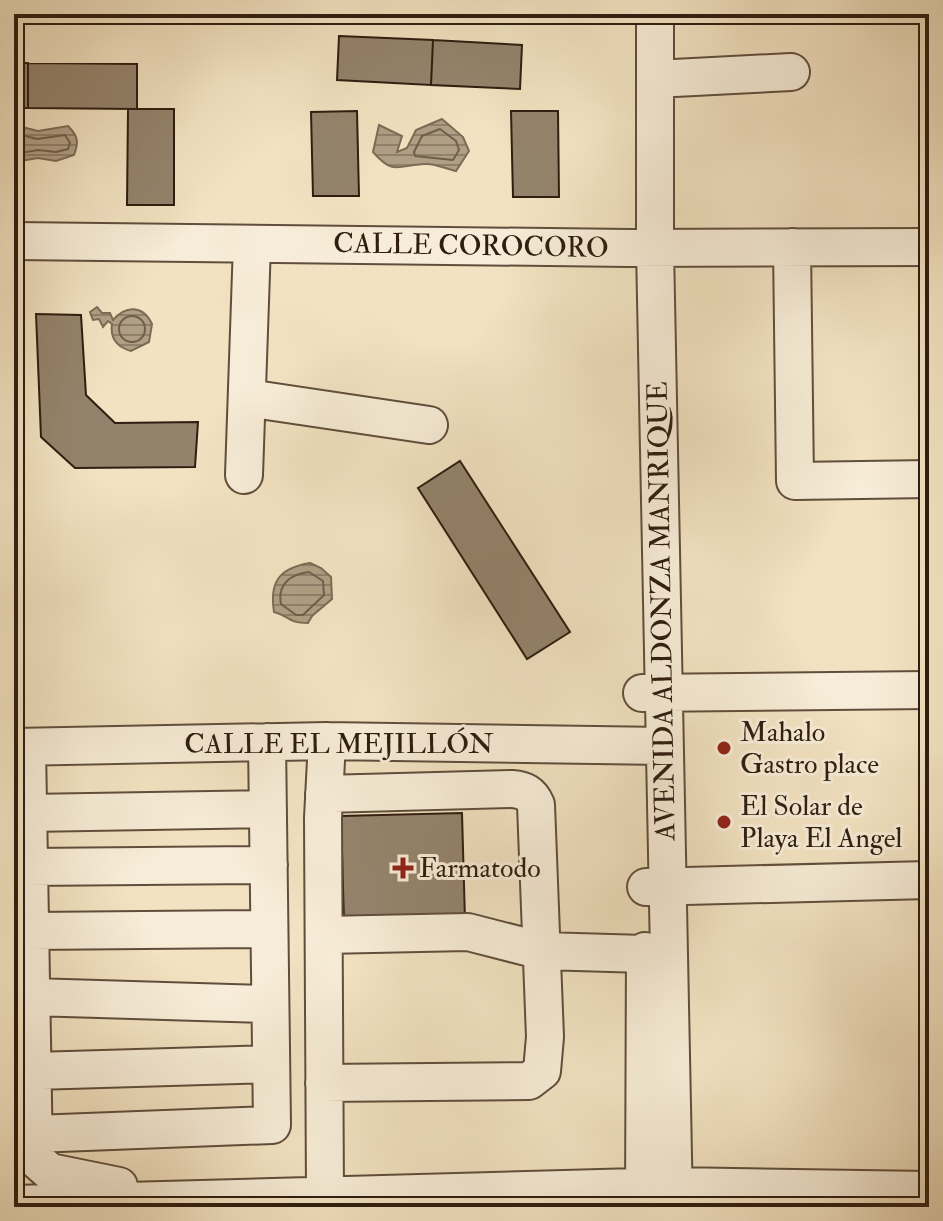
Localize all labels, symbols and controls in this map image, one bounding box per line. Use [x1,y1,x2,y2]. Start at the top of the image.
street label: CALLE COROCORO [333,226,609,266]
street label: AVENIDA ALDONZA MANRIQUE [640,381,684,842]
place label: Mahalo Gastro place [740,715,879,782]
street label: CALLE EL MEJILLÓN [184,727,494,762]
marker: Mahalo Gastro place [715,739,733,757]
place label: El Solar de Playa El Angel [740,789,903,856]
marker: El Solar de Playa El Angel [715,813,733,831]
place label: Farmatodo [419,851,541,886]
marker: Farmatodo [394,859,412,877]

